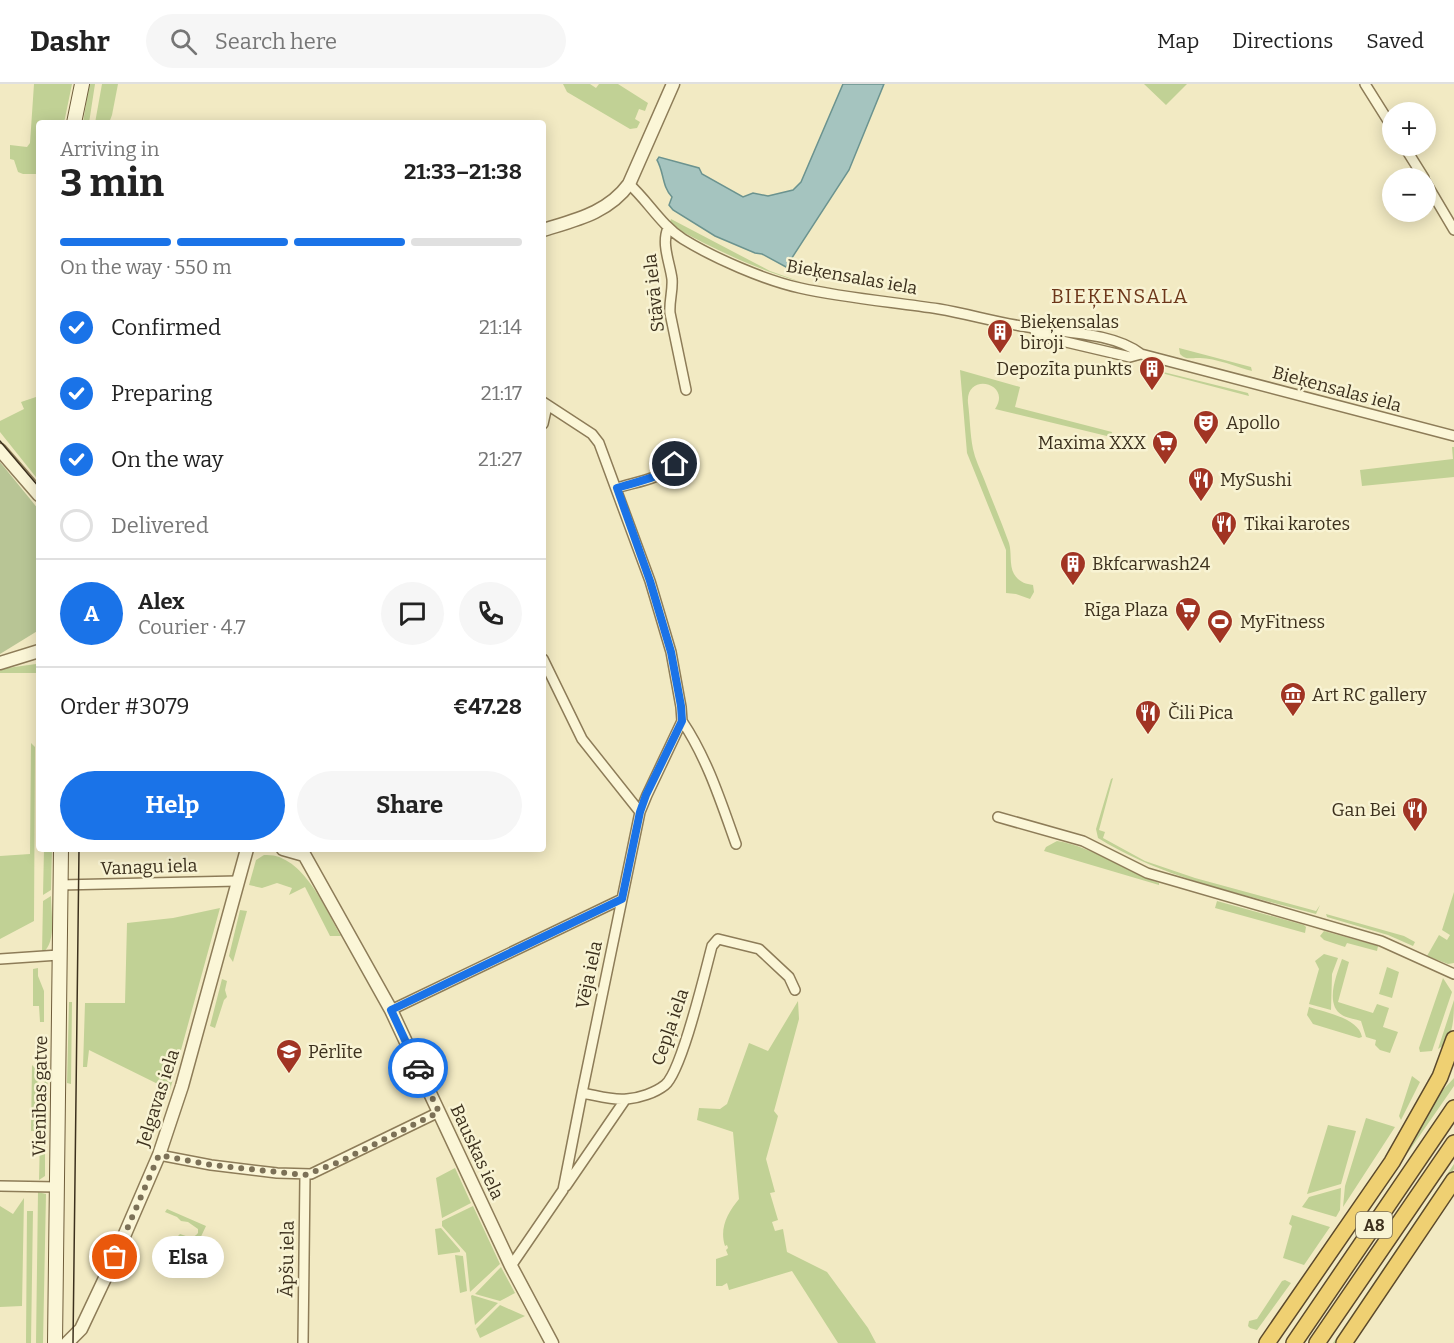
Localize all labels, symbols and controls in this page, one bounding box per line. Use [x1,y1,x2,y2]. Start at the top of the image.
search box [146,14,566,68]
text: Dashr [30,25,110,58]
icon: search [167,25,200,58]
text: Search here [215,28,337,55]
text: Map [1157,28,1199,54]
text: Directions [1232,28,1333,54]
text: Saved [1366,28,1424,54]
map controls [1382,102,1436,222]
button: + [1382,102,1436,156]
text: Arriving in [60,137,159,161]
text: 21:33–21:38 [404,158,522,185]
text: 3 min [60,160,164,206]
button: − [1382,168,1436,222]
street label: Stāvā iela [639,252,669,333]
text: On the way · 550 m [60,255,232,279]
street label: Bieķensalas iela [785,255,919,300]
district label: BIEĶENSALA [1051,284,1189,309]
icon: check [60,311,93,344]
place label: Bieķensalas biroji [1020,311,1119,354]
text: Confirmed [111,314,221,341]
text: 21:14 [479,315,522,339]
building icon: Bieķensalas biroji [985,317,1015,355]
building icon: Depozīta punkts [1137,354,1167,392]
place label: Depozīta punkts [996,358,1132,380]
street label: Bieķensalas iela [1270,361,1404,418]
icon: check [60,377,93,410]
text: Preparing [111,380,213,407]
text: 21:17 [481,381,522,405]
theatre icon: Apollo [1191,408,1221,446]
place label: Apollo [1226,412,1280,434]
supermarket icon: Maxima XXX [1150,428,1180,466]
place label: Maxima XXX [1038,432,1146,454]
pin [649,438,700,489]
icon: check [60,443,93,476]
text: On the way [111,446,223,473]
text: 21:27 [478,447,522,471]
icon: home [658,447,691,480]
restaurant icon: MySushi [1186,465,1216,503]
place label: MySushi [1220,469,1292,491]
restaurant icon: Tikai karotes [1209,509,1239,547]
text: Delivered [111,512,209,539]
place label: Tikai karotes [1244,513,1350,535]
building icon: Bkfcarwash24 [1058,549,1088,587]
place label: Bkfcarwash24 [1092,553,1211,575]
button: chat [381,582,444,645]
button: phone [459,582,522,645]
text: Alex [138,588,184,615]
supermarket icon: Rīga Plaza [1173,595,1203,633]
place label: Rīga Plaza [1084,599,1168,621]
text: A [84,600,99,627]
sports icon: MyFitness [1205,607,1235,645]
place label: MyFitness [1240,611,1325,633]
text: Courier · 4.7 [138,615,246,639]
museum icon: Art RC gallery [1278,680,1308,718]
place label: Art RC gallery [1312,684,1427,706]
text: Order #3079 [60,693,189,720]
text: €47.28 [453,693,522,720]
restaurant icon: Čili Pica [1133,698,1163,736]
place label: Čili Pica [1168,702,1233,724]
button: Help [60,771,285,840]
button: Share [297,771,522,840]
restaurant icon: Gan Bei [1400,795,1430,833]
place label: Gan Bei [1332,799,1396,821]
street label: Vanagu iela [100,854,198,880]
street label: Vēja iela [571,939,607,1011]
street label: Cepļa iela [647,985,694,1069]
street label: Vienības gatve [28,1035,52,1157]
school or university icon: Pērlīte [274,1037,304,1075]
courier [388,1038,448,1098]
place label: Pērlīte [308,1041,363,1063]
street label: Jelgavas iela [132,1046,184,1150]
icon: car [402,1052,435,1085]
street label: Bauskas iela [445,1101,509,1203]
road number: A8 [1356,1212,1392,1238]
street label: Āpšu iela [275,1220,299,1298]
pin [89,1231,140,1282]
callout: Elsa [151,1236,223,1278]
icon: bag [98,1240,131,1273]
text: Elsa [168,1245,208,1269]

